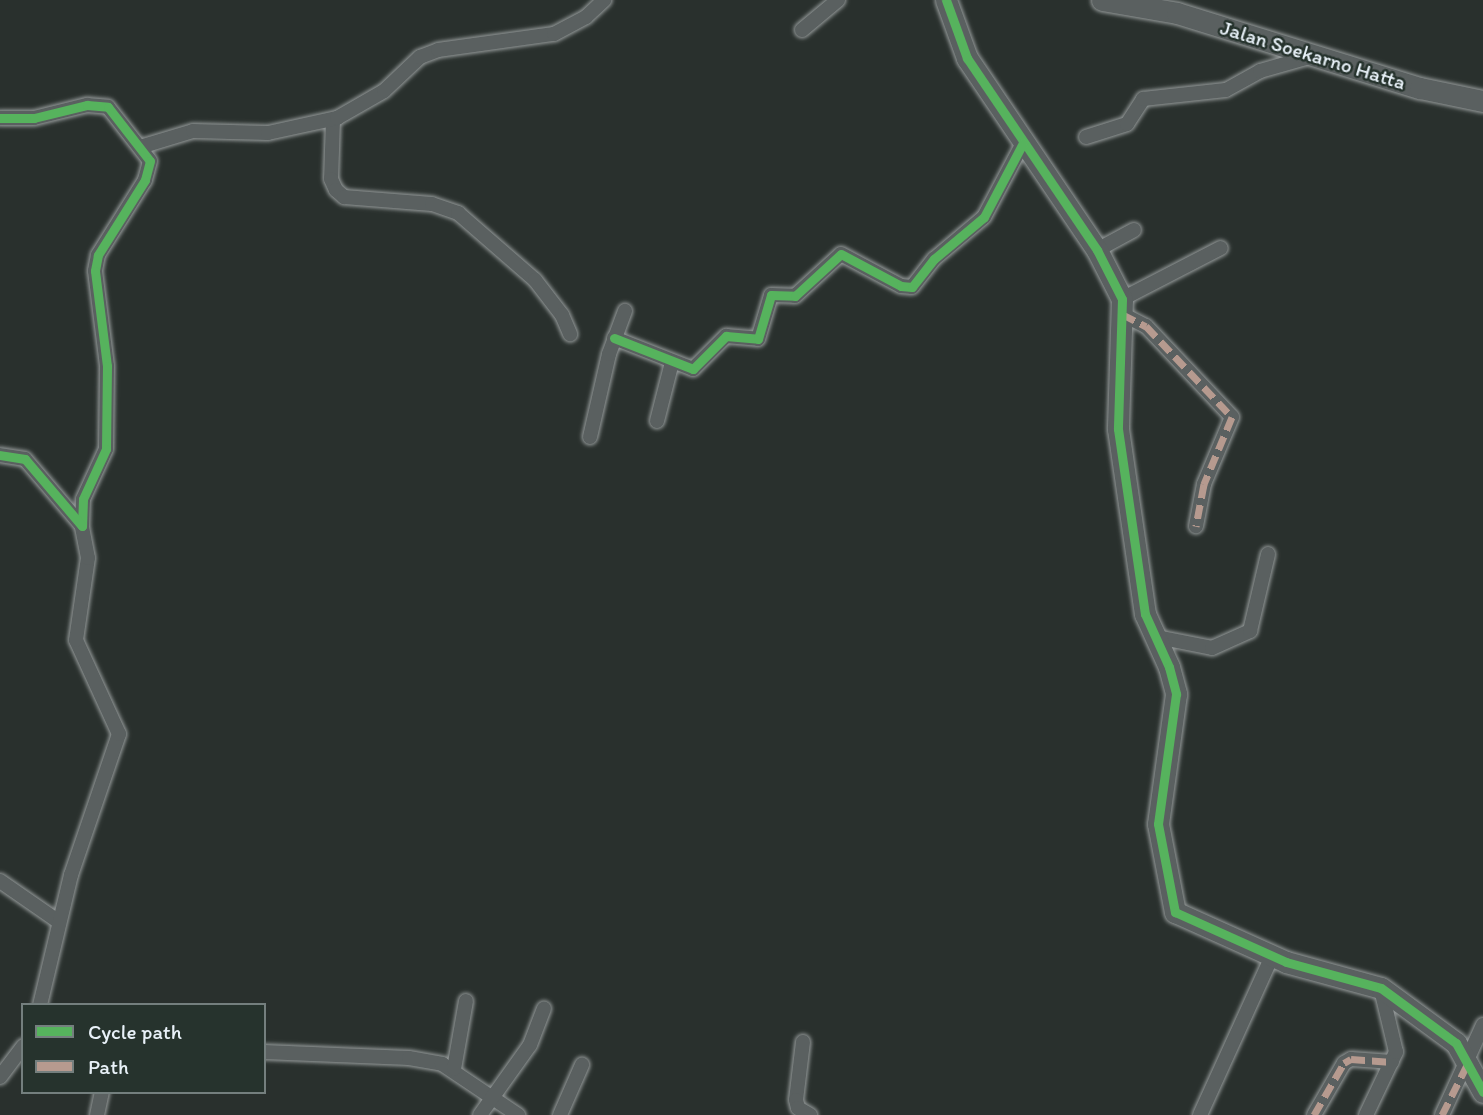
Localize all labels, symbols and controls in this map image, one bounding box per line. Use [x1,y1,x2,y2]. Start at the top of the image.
street label: Jalan Soekarno Hatta [1217,15,1409,95]
legend [21,1003,266,1094]
text: Cycle path [88,1019,182,1044]
text: Path [88,1054,129,1079]

